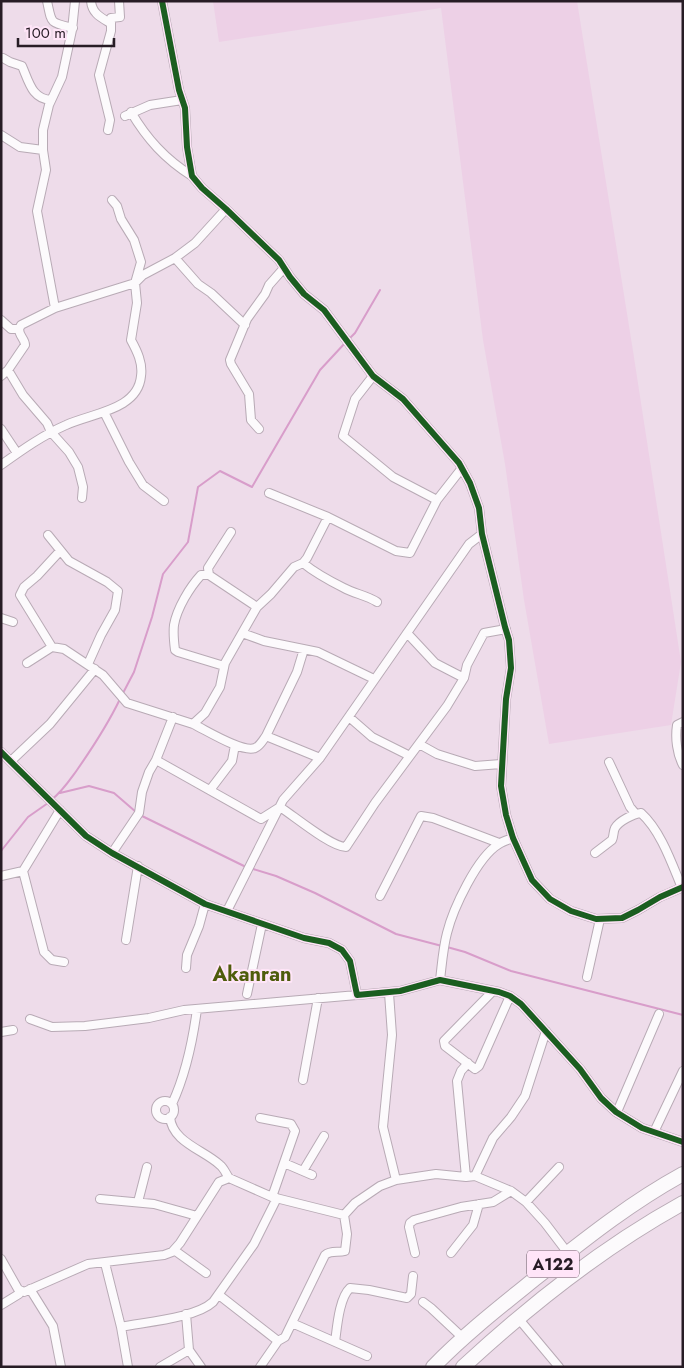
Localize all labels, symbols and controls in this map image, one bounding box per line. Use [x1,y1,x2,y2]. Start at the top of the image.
scale bar [18,15,114,47]
text: 100 m [25,22,66,44]
district label: Akanran [211,960,292,989]
road number: A122 [527,1250,579,1278]

